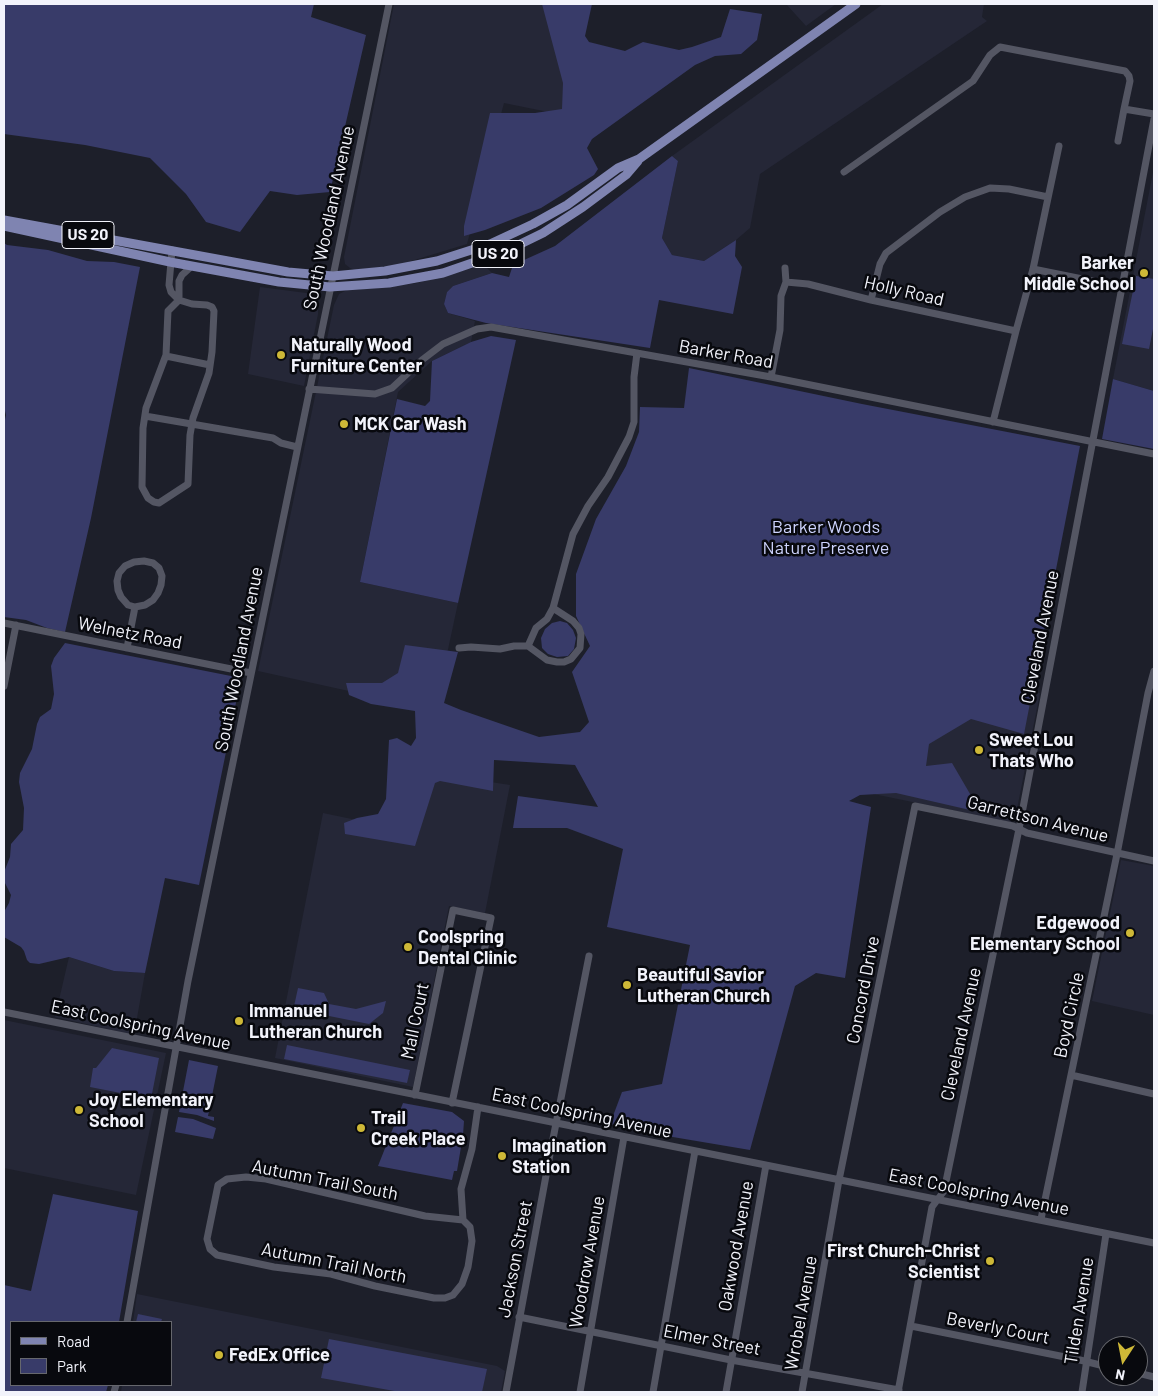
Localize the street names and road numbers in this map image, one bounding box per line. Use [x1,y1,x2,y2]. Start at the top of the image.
street label: South Woodland Avenue [299,124,359,312]
road number: US 20 [62,222,114,248]
road number: US 20 [472,240,524,268]
street label: Holly Road [862,271,946,311]
street label: Barker Road [677,335,775,373]
street label: South Woodland Avenue [210,565,268,753]
street label: Cleveland Avenue [1016,568,1064,706]
street label: Welnetz Road [76,612,184,654]
street label: Garrettson Avenue [965,791,1111,847]
street label: Concord Drive [842,934,884,1046]
street label: Cleveland Avenue [936,965,986,1103]
street label: Boyd Circle [1049,970,1089,1060]
street label: Mall Court [396,981,434,1061]
street label: East Coolspring Avenue [49,995,233,1055]
street label: East Coolspring Avenue [490,1083,674,1143]
street label: Autumn Trail South [250,1155,400,1205]
street label: East Coolspring Avenue [887,1164,1071,1220]
street label: Oakwood Avenue [714,1179,758,1313]
street label: Woodrow Avenue [565,1194,609,1330]
street label: Jackson Street [493,1199,537,1319]
street label: Autumn Trail North [260,1238,408,1288]
street label: Wrobel Avenue [780,1254,822,1372]
street label: Tilden Avenue [1060,1256,1098,1366]
street label: Beverly Court [945,1307,1051,1349]
street label: Elmer Street [662,1320,762,1360]

